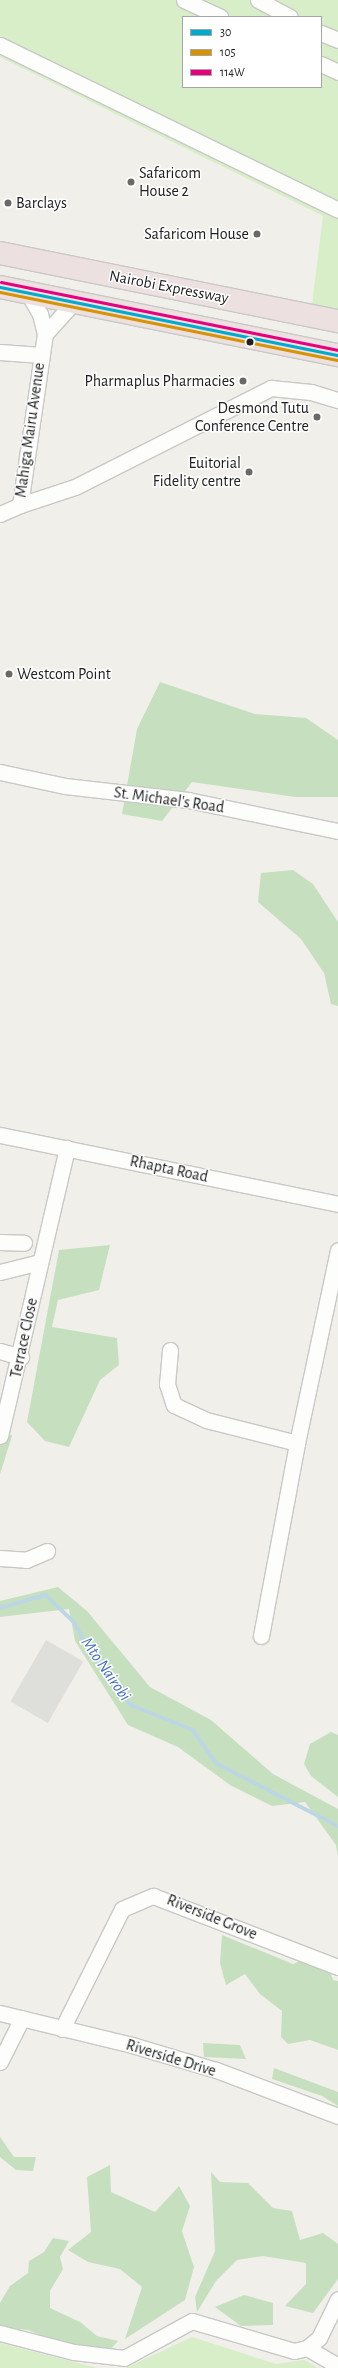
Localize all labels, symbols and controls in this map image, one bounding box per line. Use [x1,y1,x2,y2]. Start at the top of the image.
legend [182,16,322,88]
text: 30 [220,26,231,38]
text: 105 [220,46,235,58]
text: 114W [220,66,245,78]
place label: Safaricom House 2 [139,163,201,201]
marker: Safaricom House 2 [126,177,136,187]
place label: Barclays [16,193,67,213]
marker: Barclays [3,198,13,208]
place label: Safaricom House [144,224,249,244]
marker: Safaricom House [252,229,262,239]
street label: Nairobi Expressway [108,266,230,308]
unlabelled marker [245,337,255,347]
street label: Mahiga Mairu Avenue [11,361,49,499]
place label: Pharmaplus Pharmacies [84,371,235,391]
marker: Pharmaplus Pharmacies [238,376,248,386]
place label: Desmond Tutu Conference Centre [195,398,309,436]
marker: Desmond Tutu Conference Centre [312,412,322,422]
place label: Euitorial Fidelity centre [153,453,241,491]
marker: Euitorial Fidelity centre [244,467,254,477]
place label: Westcom Point [17,664,111,684]
marker: Westcom Point [4,669,14,679]
street label: St. Michael's Road [113,783,225,817]
street label: Rhapta Road [128,1151,210,1187]
street label: Terrace Close [6,1296,42,1380]
water label: Mto Nairobi [77,1633,135,1705]
street label: Riverside Grove [164,1890,260,1944]
street label: Riverside Drive [124,2035,218,2081]

